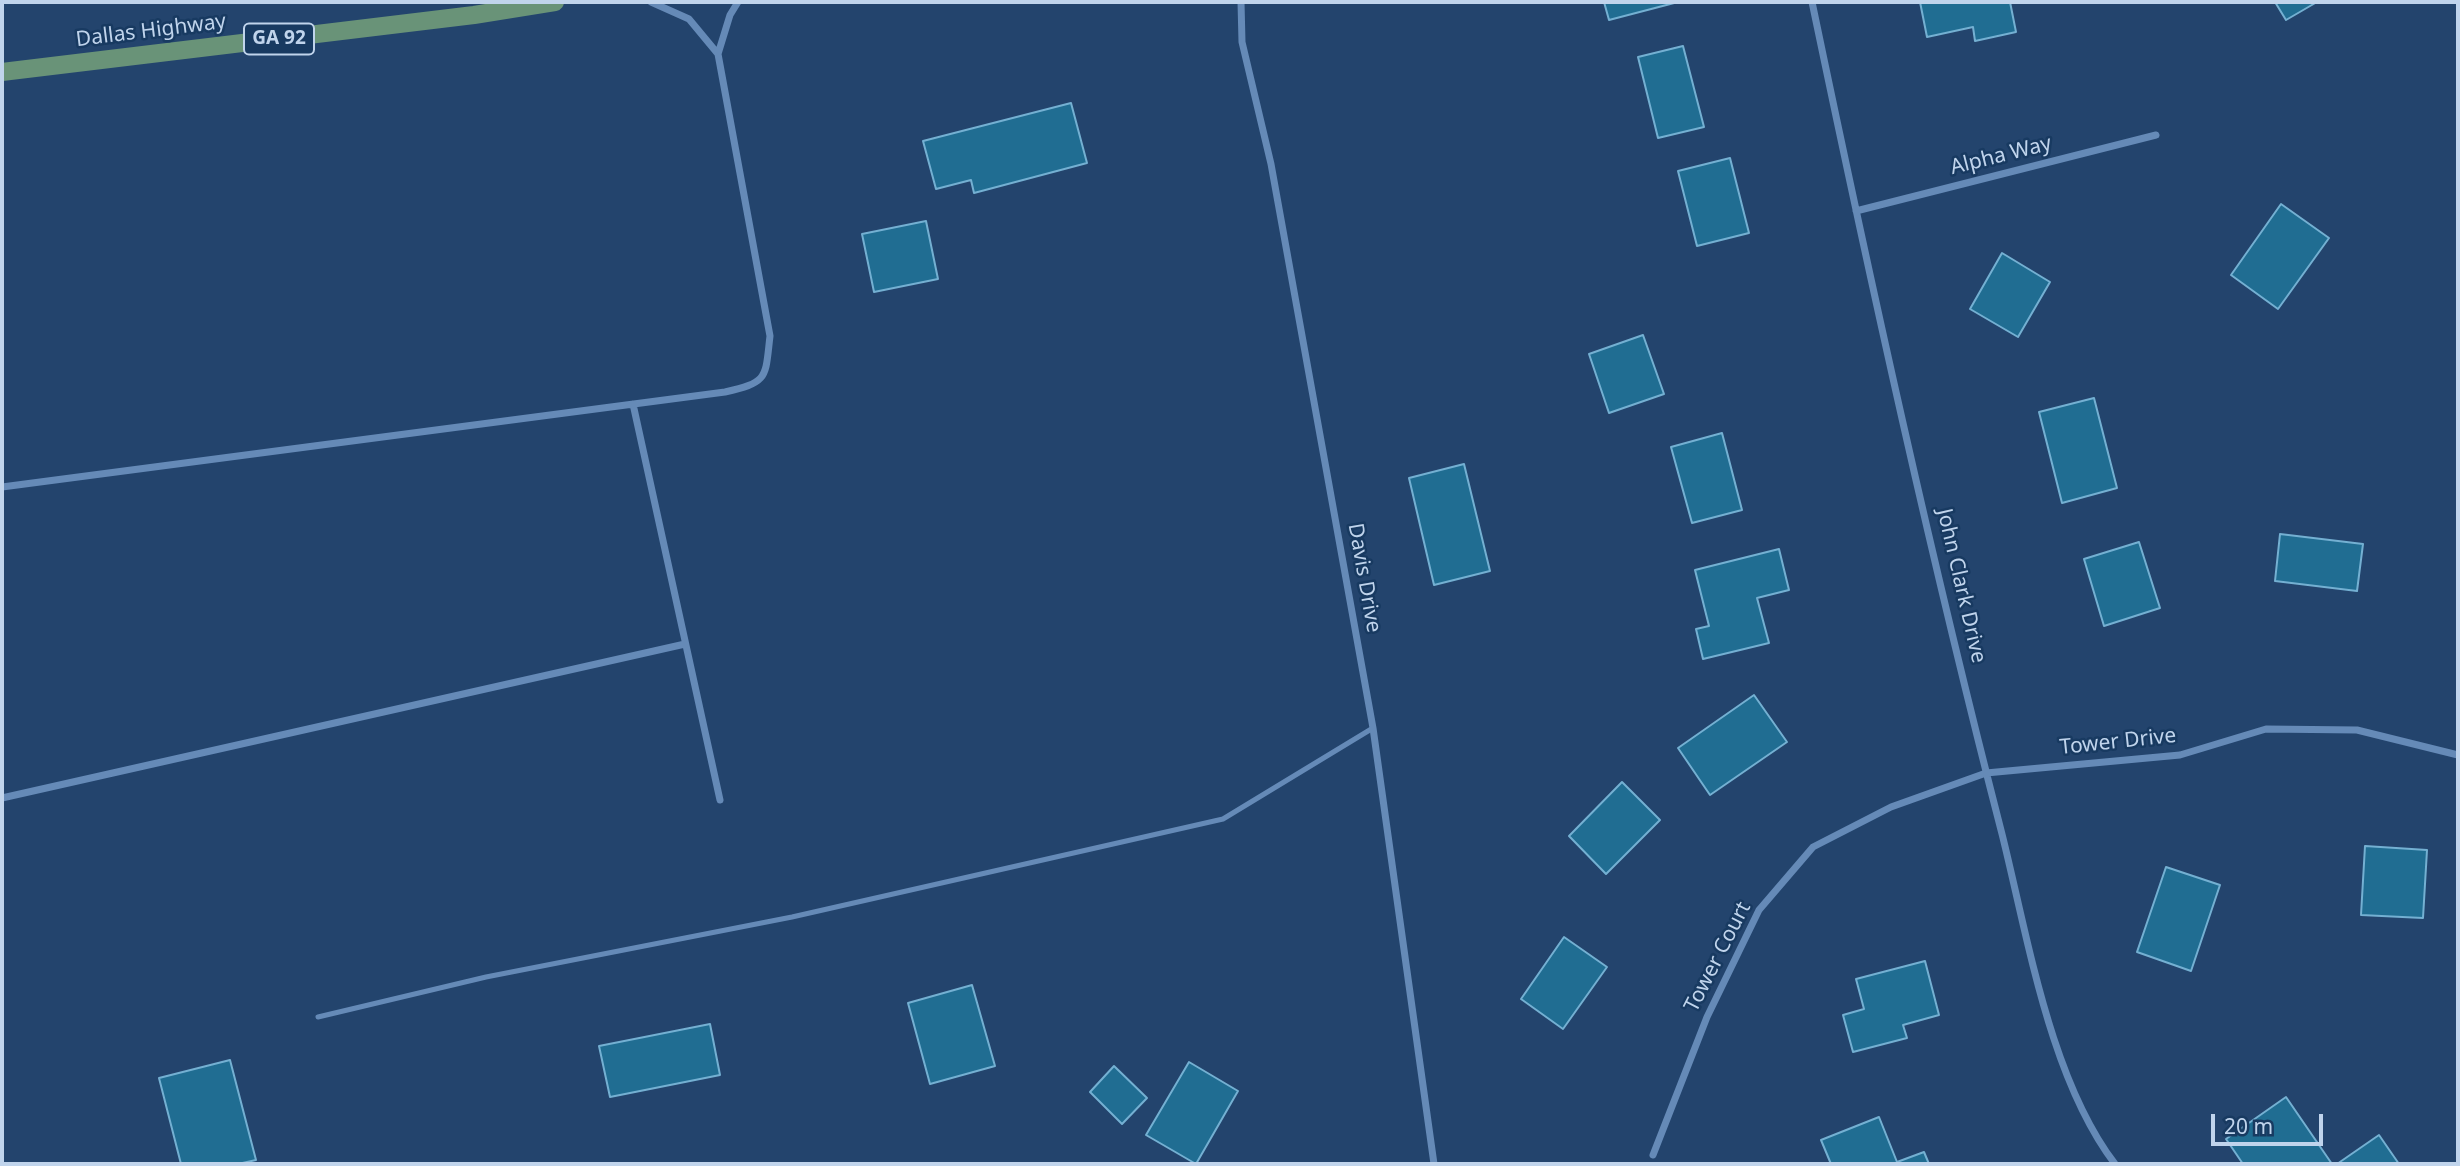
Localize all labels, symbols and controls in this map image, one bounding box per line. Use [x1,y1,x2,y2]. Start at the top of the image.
street label: Dallas Highway [74,9,228,53]
road number: GA 92 [244,23,314,54]
street label: Alpha Way [1948,131,2054,181]
street label: John Clark Drive [1931,506,1991,666]
street label: Davis Drive [1342,521,1386,635]
street label: Tower Drive [2059,723,2177,761]
street label: Tower Court [1679,898,1757,1016]
scale bar [2215,1100,2327,1144]
text: 20 m [2224,1112,2273,1140]

